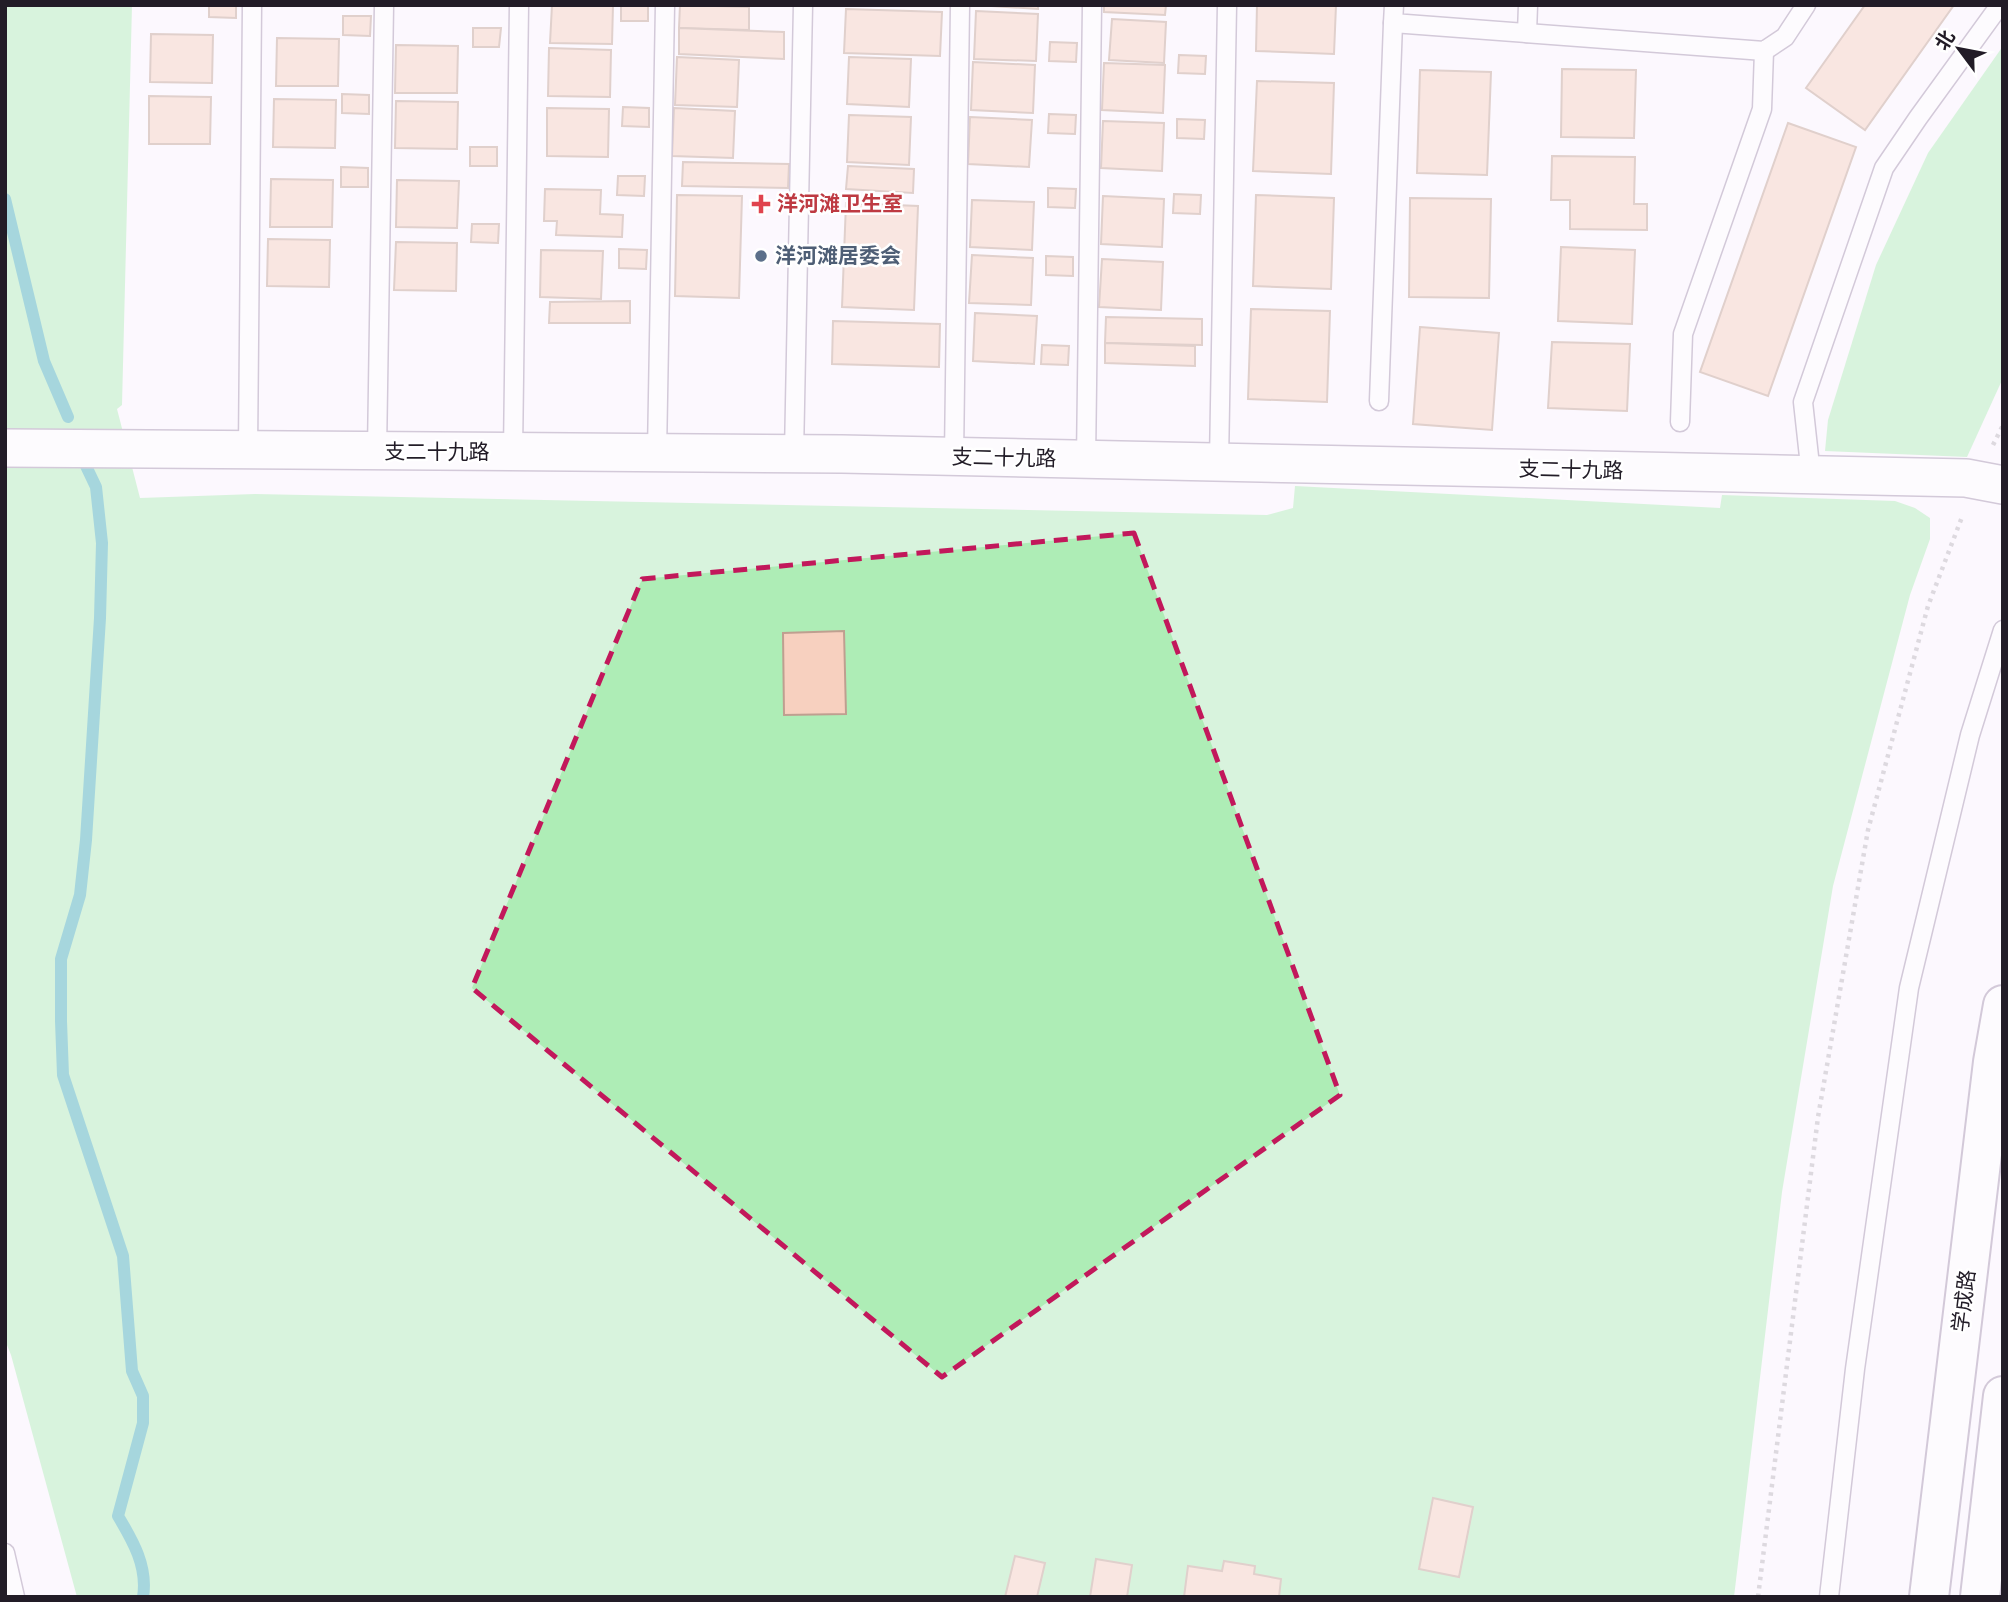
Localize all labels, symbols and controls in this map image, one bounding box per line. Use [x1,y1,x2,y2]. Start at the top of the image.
north arrow [1924,14,1994,84]
text: 北 [1930,26,1960,54]
place label: 洋河滩卫生室 [777,191,903,216]
marker: 洋河滩卫生室 [751,194,771,214]
place label: 洋河滩居委会 [775,243,901,268]
marker: 洋河滩居委会 [753,248,769,264]
street label: 支二十九路 [385,439,490,464]
street label: 支二十九路 [951,444,1057,471]
street label: 支二十九路 [1518,456,1624,483]
street label: 学成路 [1947,1268,1980,1334]

